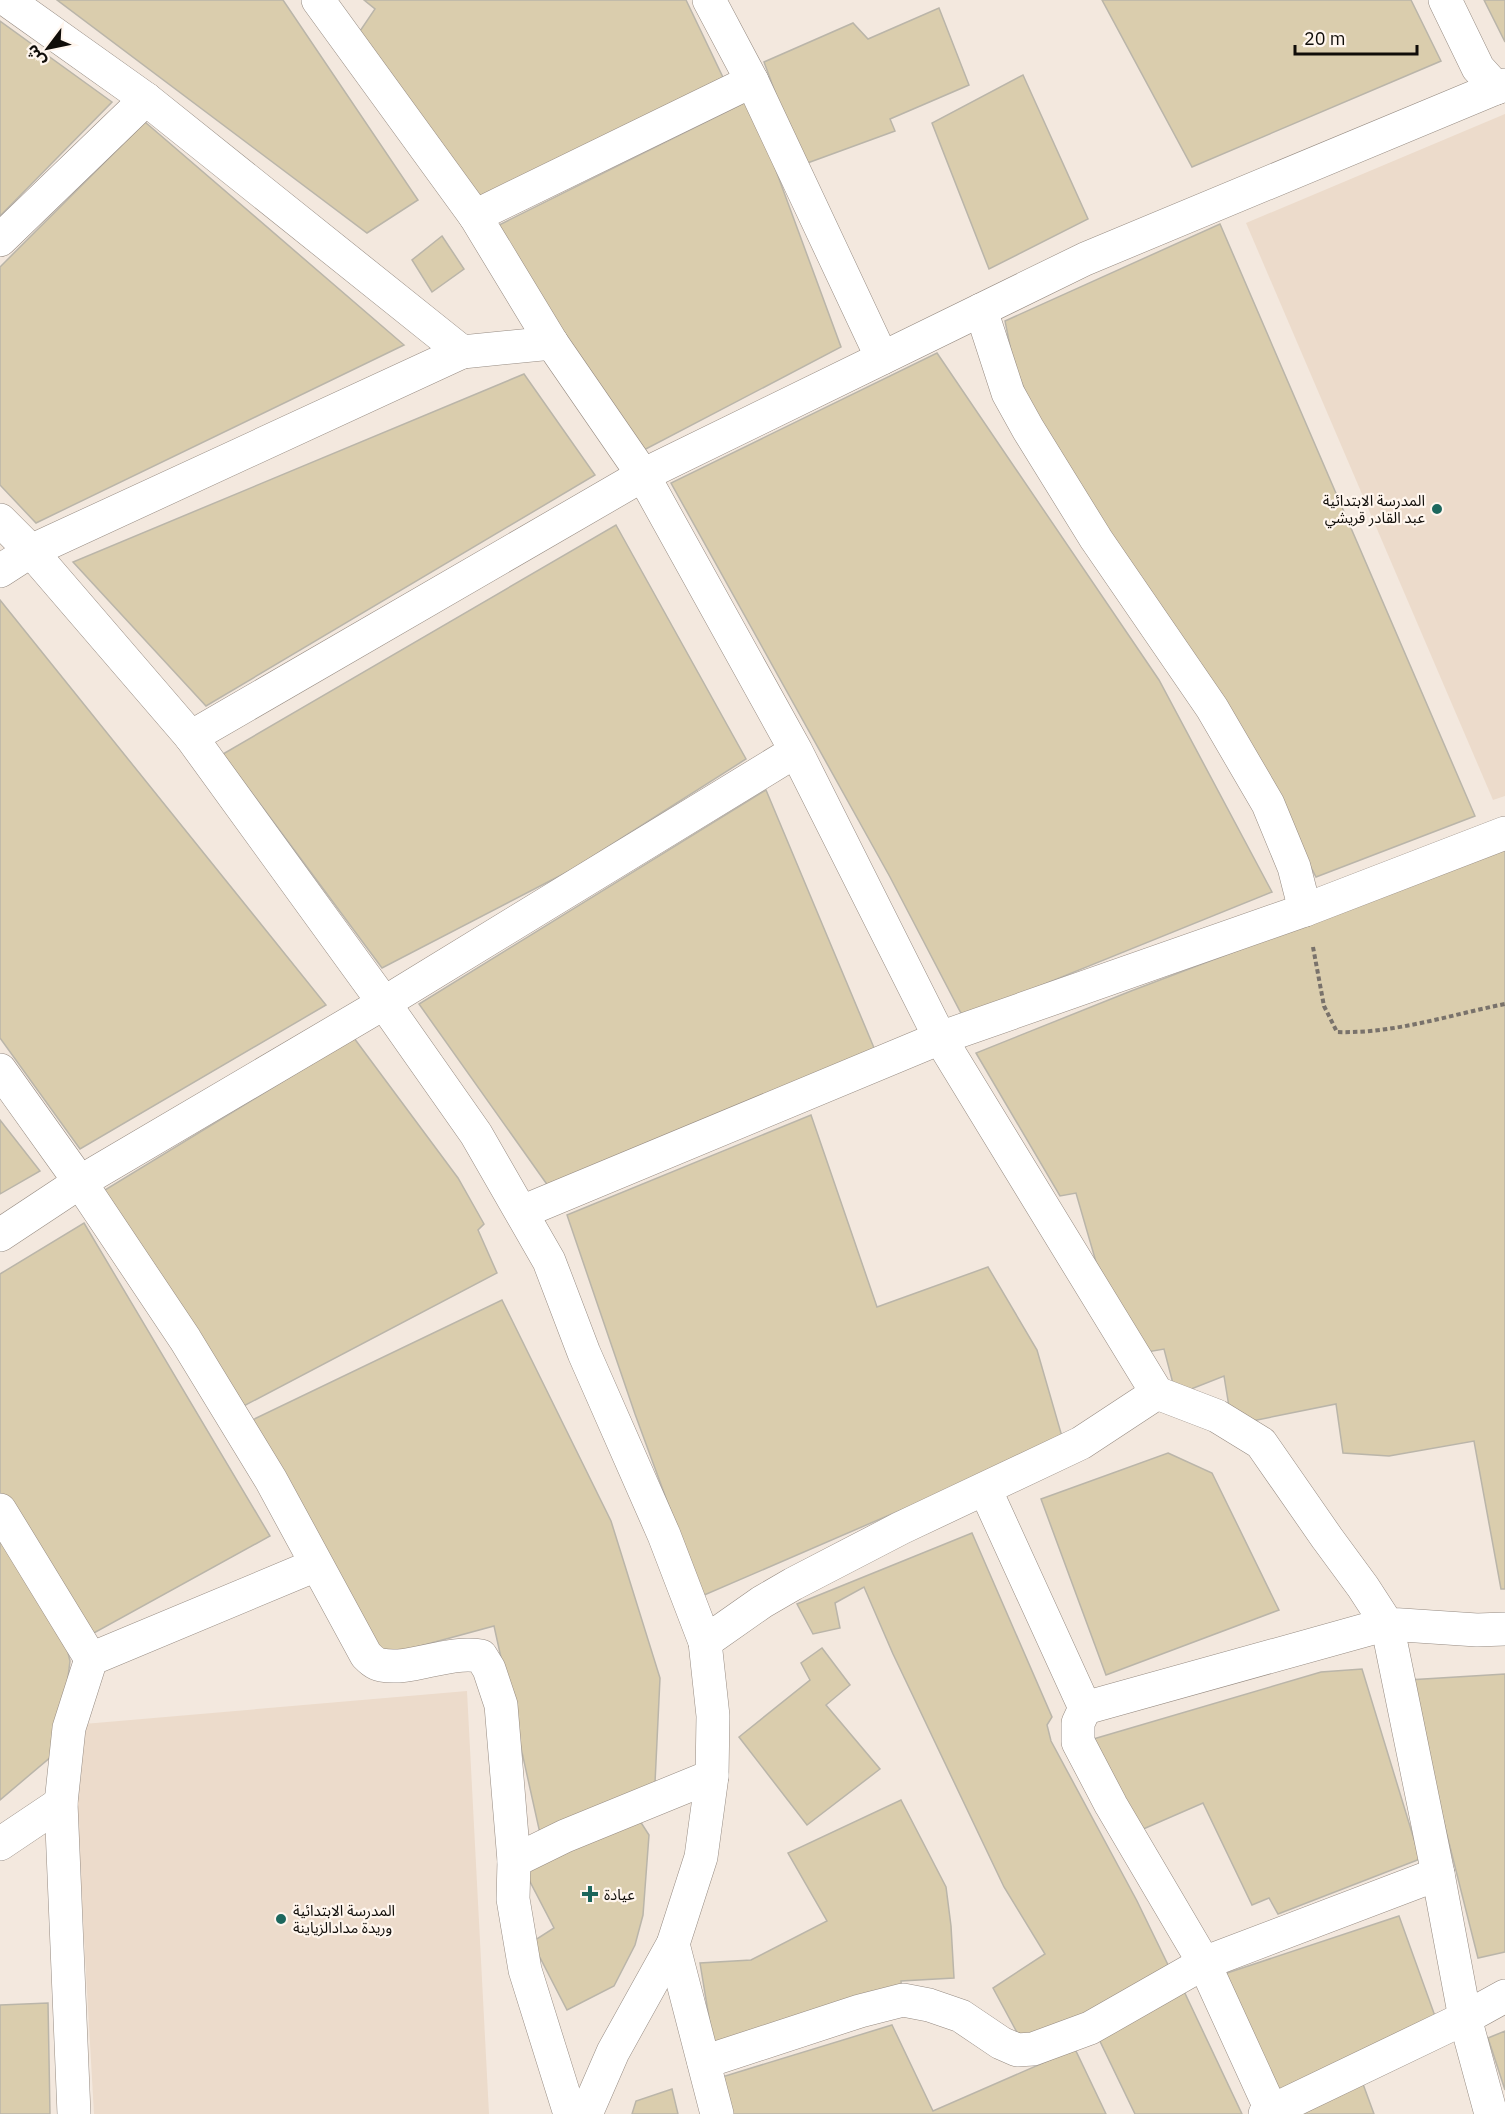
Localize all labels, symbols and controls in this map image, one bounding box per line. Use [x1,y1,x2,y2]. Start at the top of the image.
north arrow [18,18,78,78]
scale bar [1295,18,1416,56]
text: 20 m [1304,27,1346,50]
text: ش [21,41,50,71]
place label: المدرسة الابتدائية عبد القادر قريشي [1323,491,1425,529]
marker: المدرسة الابتدائية عبد القادر قريشي [1430,502,1444,516]
marker: عيادة [581,1885,599,1903]
place label: عيادة [604,1885,635,1904]
place label: المدرسة الابتدائية وريدة مدادالزياينة [293,1901,395,1937]
marker: المدرسة الابتدائية وريدة مدادالزياينة [274,1912,288,1926]

